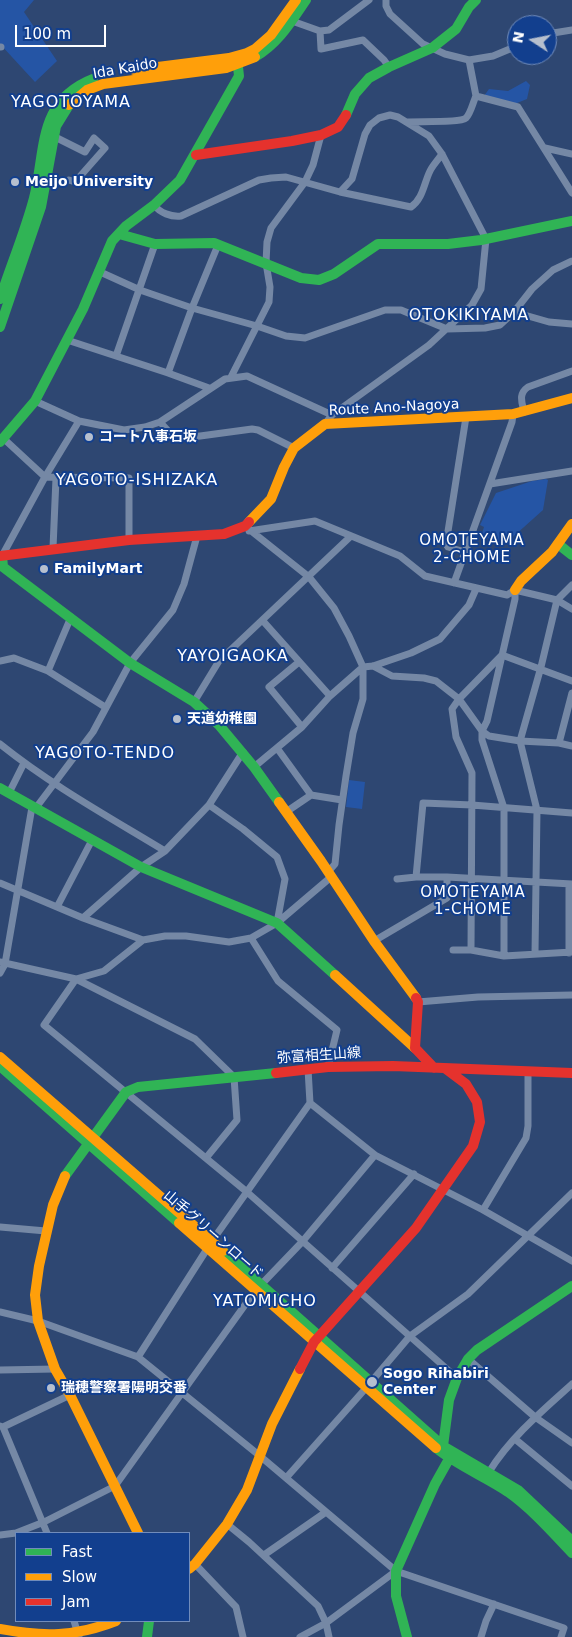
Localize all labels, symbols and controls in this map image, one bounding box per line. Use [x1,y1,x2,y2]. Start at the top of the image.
scale bar [18,15,109,47]
north arrow [507,15,557,65]
text: 100 m [23,25,71,43]
text: N [509,30,527,45]
street label: Ida Kaido [92,55,158,83]
district label: YAGOTOYAMA [10,93,132,113]
place label: Meijo University [25,174,153,190]
marker: Meijo University [9,176,21,188]
district label: OTOKIKIYAMA [407,306,531,326]
street label: Route Ano-Nagoya [328,396,460,420]
place label: コート八事石坂 [99,429,197,445]
marker: コート八事石坂 [83,431,95,443]
district label: YAGOTO-ISHIZAKA [54,471,220,491]
district label: OMOTEYAMA 2-CHOME [418,532,526,567]
place label: FamilyMart [54,561,142,577]
marker: FamilyMart [38,563,50,575]
district label: YAYOIGAOKA [176,647,290,667]
place label: 天道幼稚園 [187,711,257,727]
marker: 天道幼稚園 [171,713,183,725]
district label: YAGOTO-TENDO [33,744,177,764]
district label: OMOTEYAMA 1-CHOME [419,884,527,919]
street label: 弥富相生山線 [277,1045,361,1067]
street label: 山手グリーンロード [160,1187,266,1283]
district label: YATOMICHO [212,1292,318,1312]
place label: Sogo Rihabiri Center [383,1366,489,1398]
marker: Sogo Rihabiri Center [365,1375,379,1389]
place label: 瑞穂警察署陽明交番 [61,1380,187,1396]
marker: 瑞穂警察署陽明交番 [45,1382,57,1394]
legend [15,1532,190,1622]
text: Fast [62,1543,92,1561]
text: Slow [62,1568,97,1586]
text: Jam [62,1593,90,1611]

